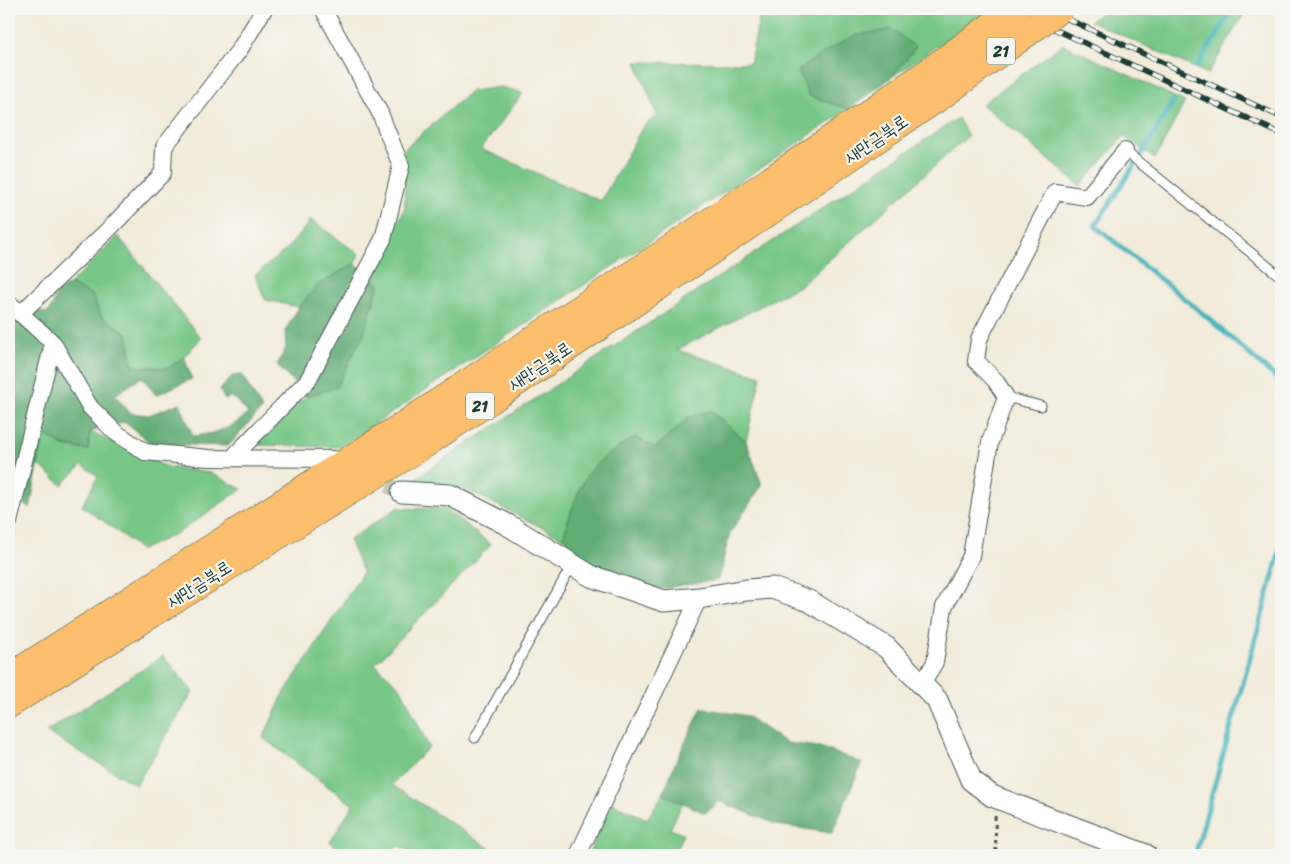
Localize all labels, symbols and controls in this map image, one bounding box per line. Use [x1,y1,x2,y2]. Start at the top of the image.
road number: 21 [987,37,1015,64]
street label: 새만금북로 [837,105,915,173]
street label: 새만금북로 [501,332,579,400]
road number: 21 [466,392,494,420]
street label: 새만금북로 [160,551,238,617]

